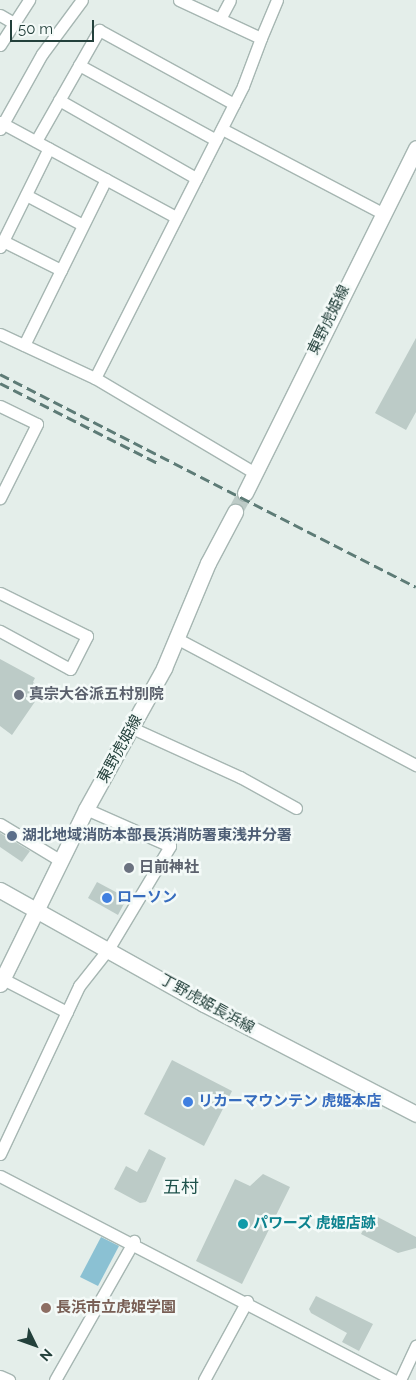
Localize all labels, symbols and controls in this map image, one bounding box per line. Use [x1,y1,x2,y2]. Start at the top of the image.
scale bar [12,10,96,42]
text: 50 m [18,20,53,38]
street label: 東野虎姫線 [304,282,354,358]
place label: 真宗大谷派五村別院 [29,686,164,704]
marker: 真宗大谷派五村別院 [13,689,25,701]
street label: 東野虎姫線 [94,712,146,786]
place label: 湖北地域消防本部長浜消防署東浅井分署 [22,827,292,845]
marker: 湖北地域消防本部長浜消防署東浅井分署 [6,830,18,842]
place label: 日前神社 [139,859,199,877]
marker: 日前神社 [123,862,135,874]
place label: ローソン [117,889,177,907]
marker: ローソン [101,892,113,904]
street label: 丁野虎姫長浜線 [157,971,257,1037]
place label: リカーマウンテン 虎姫本店 [198,1093,382,1111]
marker: リカーマウンテン 虎姫本店 [182,1096,194,1108]
district label: 五村 [163,1176,199,1198]
place label: パワーズ 虎姫店跡 [253,1215,377,1233]
marker: パワーズ 虎姫店跡 [237,1218,249,1230]
place label: 長浜市立虎姫学園 [56,1299,176,1317]
marker: 長浜市立虎姫学園 [40,1302,52,1314]
north arrow [10,1320,60,1370]
text: N [37,1346,56,1364]

